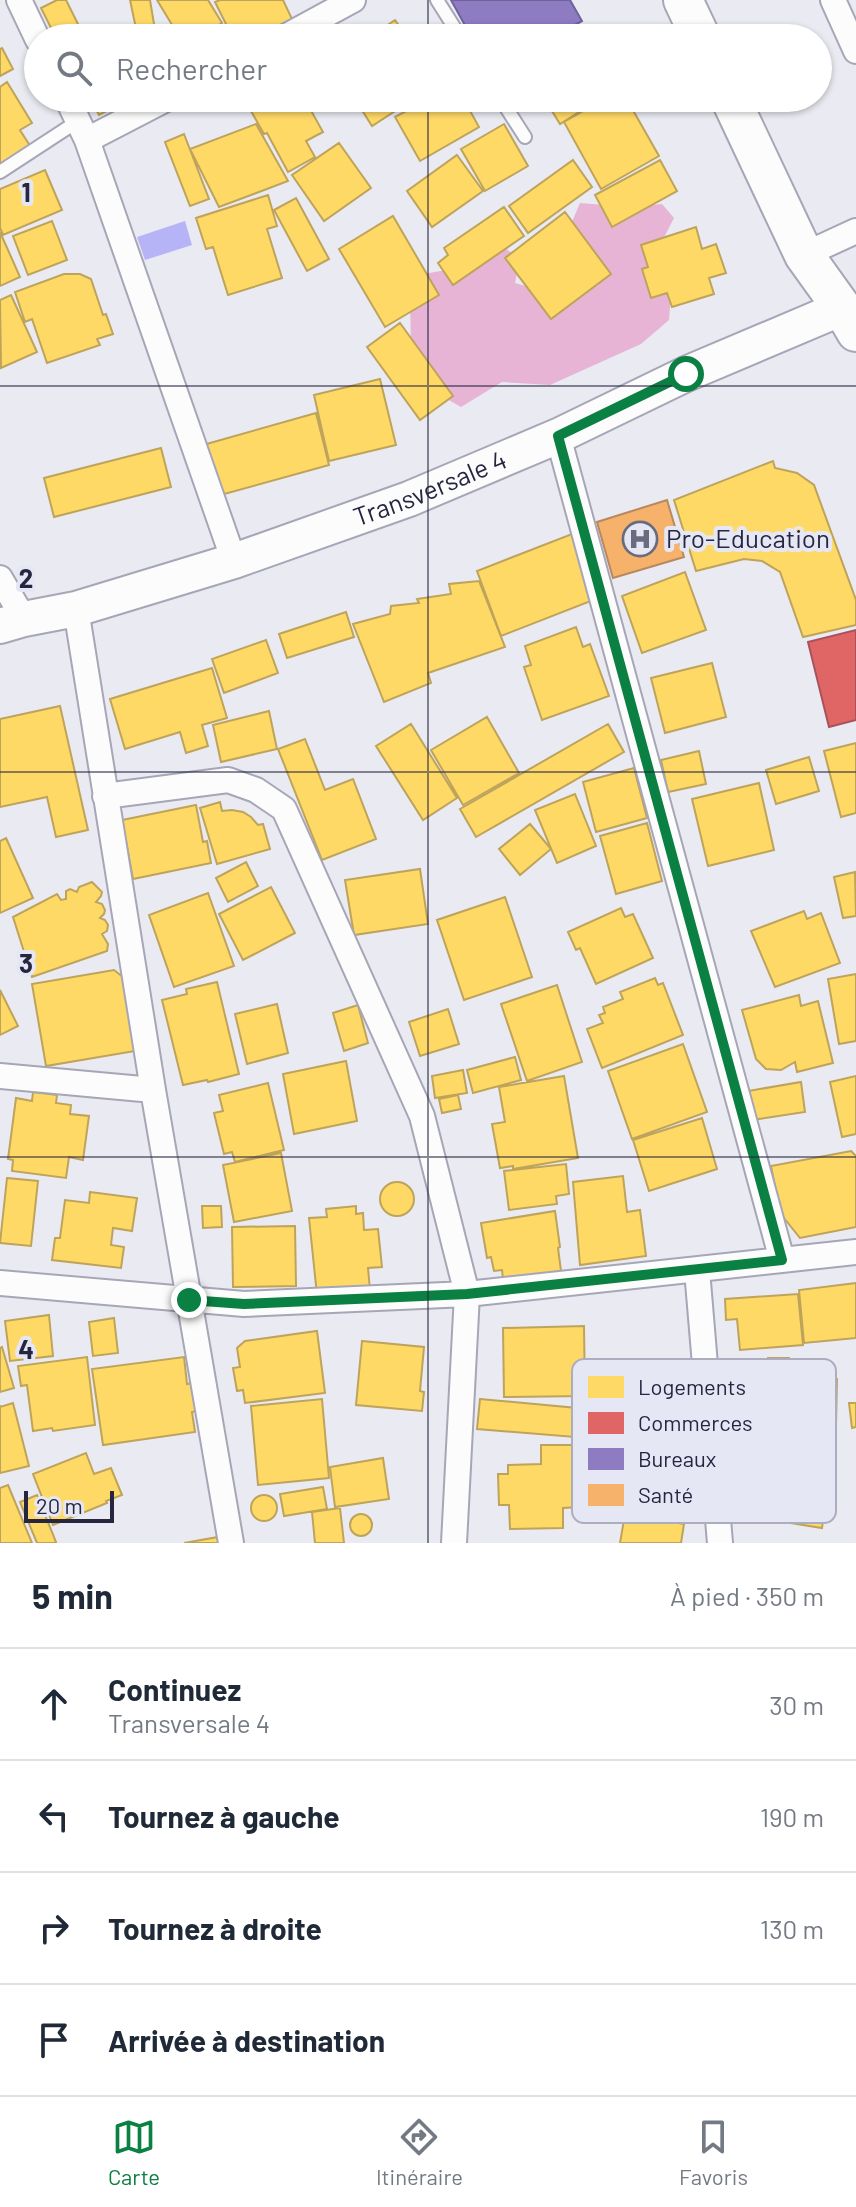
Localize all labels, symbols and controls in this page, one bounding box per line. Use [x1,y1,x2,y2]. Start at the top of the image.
search box [24,24,832,112]
icon: search [52,46,96,90]
text: Rechercher [116,50,267,86]
text: 1 [21,176,31,207]
route start [668,356,704,392]
street label: Transversale 4 [349,443,511,532]
hospital icon: Pro-Education [621,520,659,558]
place label: Pro-Education [666,522,830,553]
text: 2 [19,562,33,593]
text: 3 [19,947,33,978]
route end [171,1282,207,1318]
text: 4 [18,1333,34,1364]
legend [572,1359,836,1523]
text: Logements [638,1373,746,1399]
text: Commerces [638,1409,753,1435]
text: Bureaux [638,1445,716,1471]
text: Santé [638,1481,693,1507]
scale bar [24,1487,114,1523]
text: 20 m [36,1492,83,1518]
text: 5 min [32,1575,113,1616]
text: À pied · 350 m [670,1580,824,1611]
text: Continuez [108,1671,241,1707]
icon: ahead [32,1682,76,1726]
text: 30 m [769,1689,824,1720]
text: Transversale 4 [108,1707,270,1738]
icon: left [32,1794,76,1838]
text: Tournez à gauche [108,1798,340,1834]
text: 190 m [760,1801,824,1832]
icon: right [32,1906,76,1950]
text: Tournez à droite [108,1910,322,1946]
text: 130 m [760,1913,824,1944]
icon: arrive [32,2018,76,2062]
text: Arrivée à destination [108,2022,385,2058]
tab: Carte [108,2115,160,2189]
tab: Itinéraire [376,2115,463,2189]
tab: Favoris [679,2115,748,2189]

